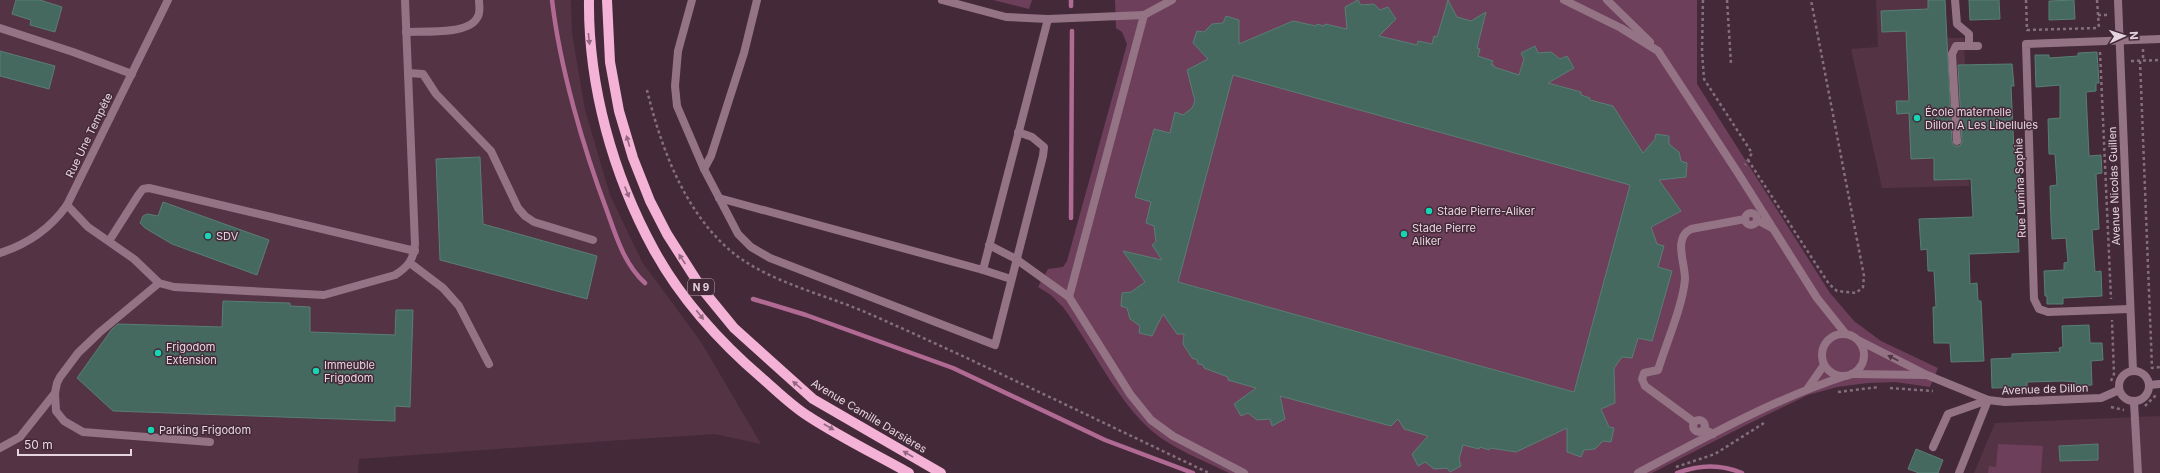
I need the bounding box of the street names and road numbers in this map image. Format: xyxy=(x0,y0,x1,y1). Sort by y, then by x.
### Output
street label: Rue Une Tempête xyxy=(62,90,116,180)
street label: Avenue Nicolas Guillen xyxy=(2105,126,2123,246)
street label: Rue Lumina Sophie xyxy=(2011,138,2029,238)
road number: N 9 xyxy=(688,279,714,295)
street label: Avenue Camille Darsières xyxy=(809,376,930,456)
street label: Avenue de Dillon xyxy=(2001,380,2089,398)

